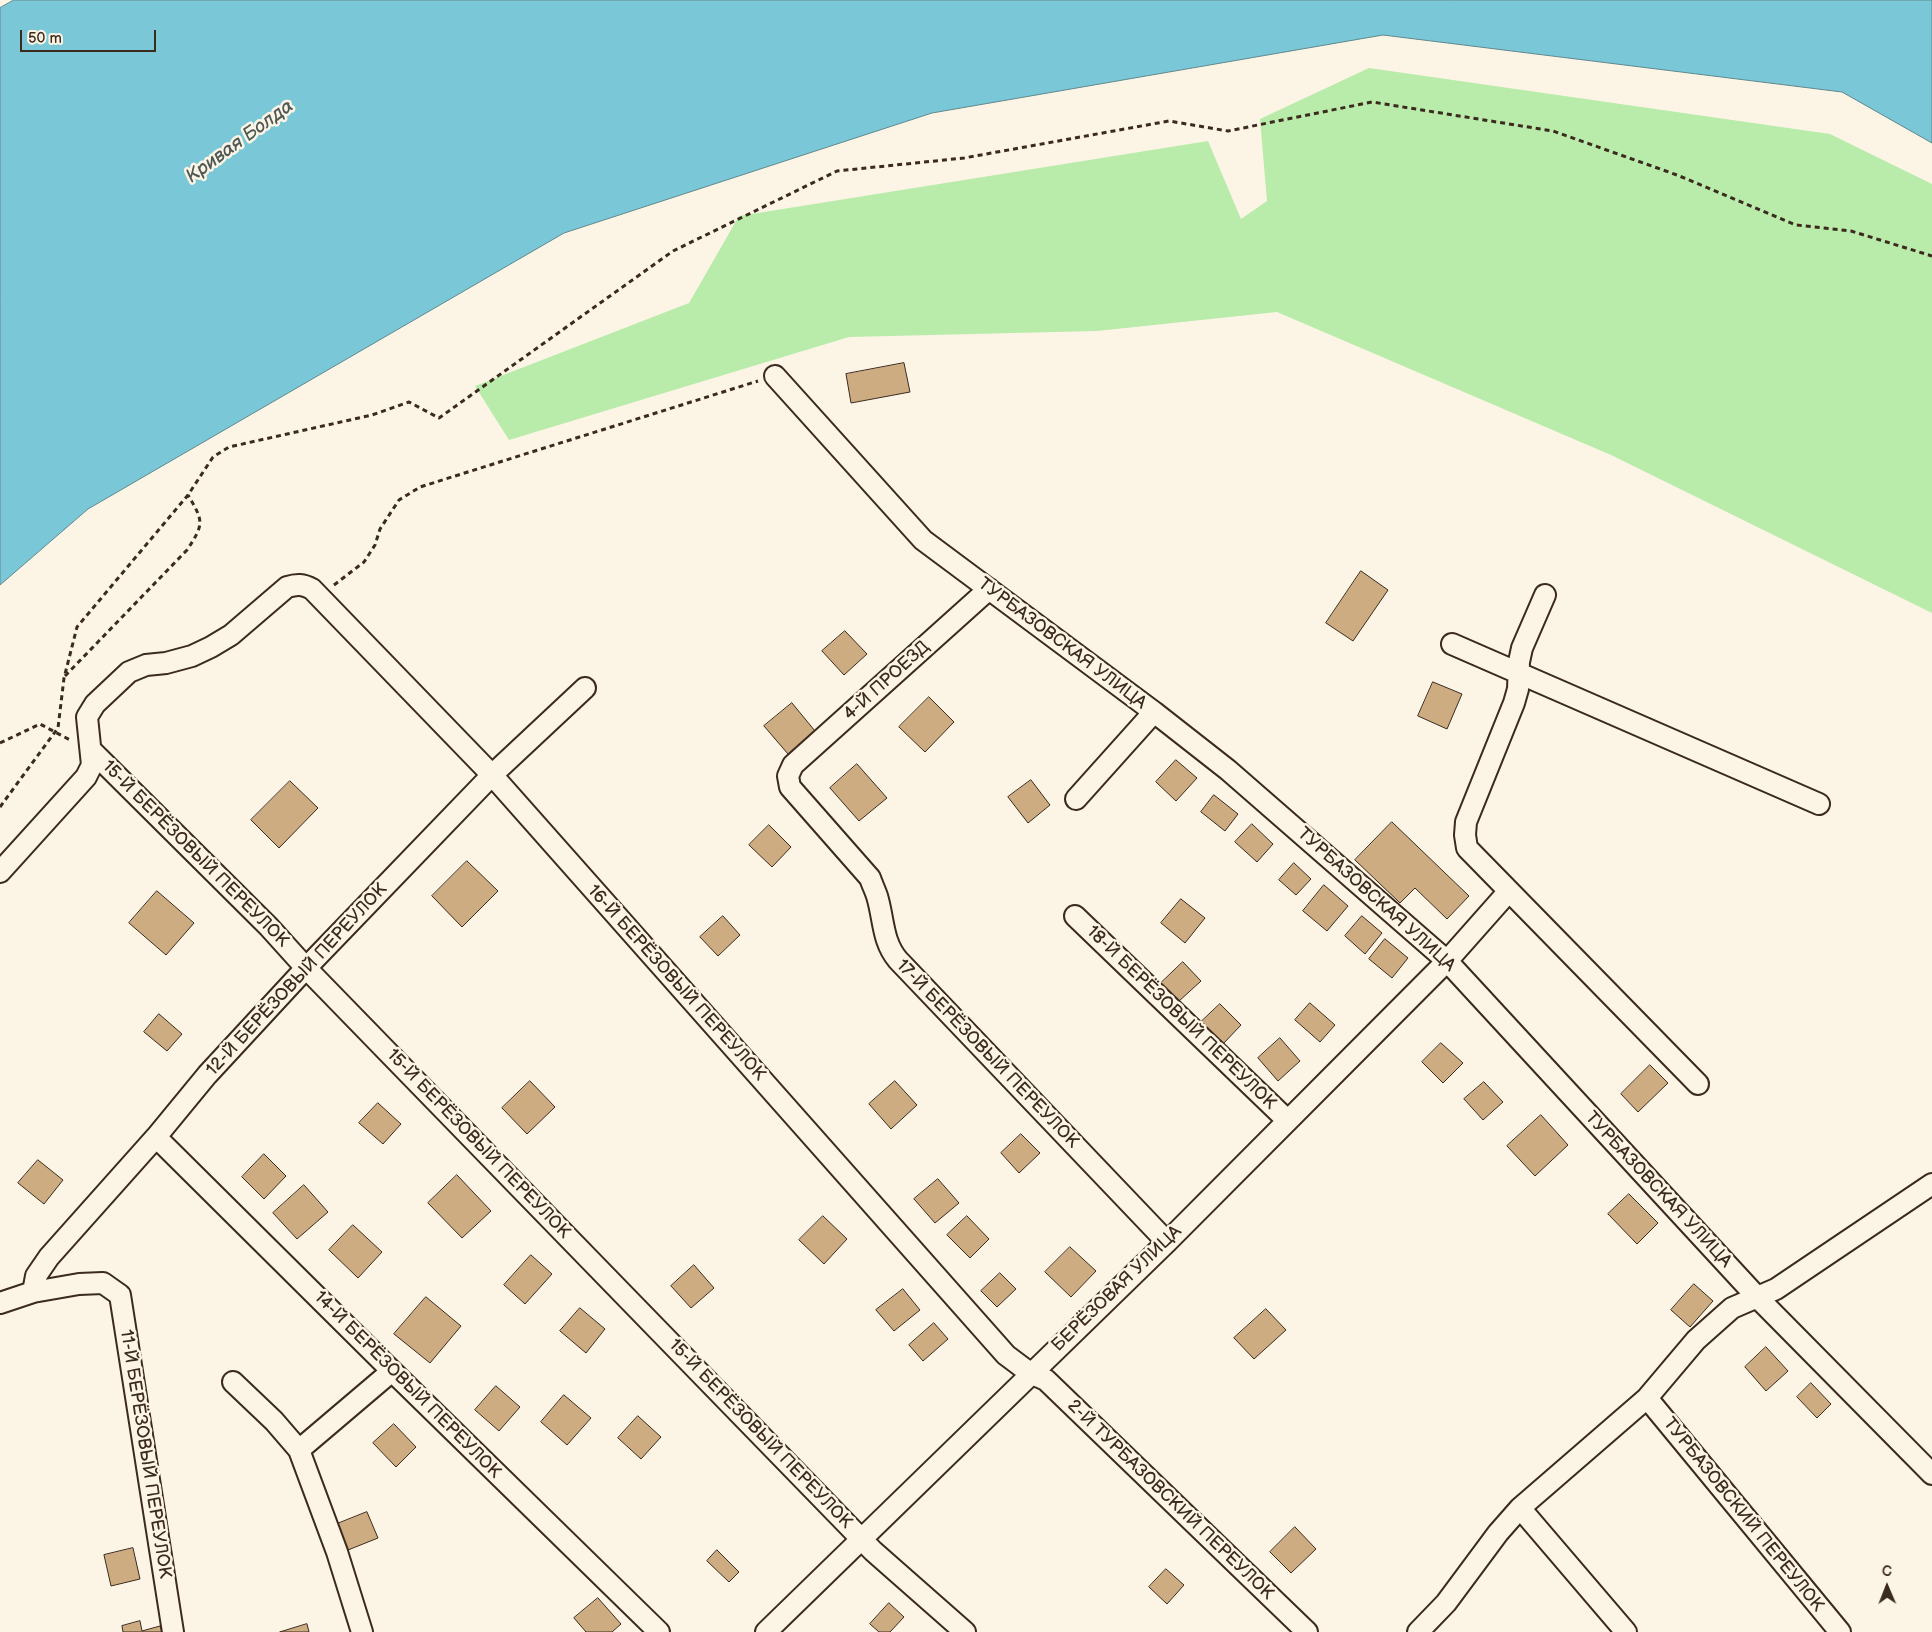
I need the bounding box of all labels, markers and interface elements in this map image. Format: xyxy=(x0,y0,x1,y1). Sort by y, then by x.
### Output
scale bar xyxy=(22,20,159,52)
text: 50 m xyxy=(28,29,62,48)
water label: Кривая Болда xyxy=(182,95,298,189)
street label: ТУРБАЗОВСКАЯ УЛИЦА xyxy=(974,574,1150,714)
street label: 4-Й ПРОЕЗД xyxy=(839,637,935,725)
street label: 15-Й БЕРЁЗОВЫЙ ПЕРЕУЛОК xyxy=(97,756,293,952)
street label: ТУРБАЗОВСКАЯ УЛИЦА xyxy=(1292,823,1460,977)
street label: 12-Й БЕРЁЗОВЫЙ ПЕРЕУЛОК xyxy=(202,879,392,1081)
street label: 16-Й БЕРЁЗОВЫЙ ПЕРЕУЛОК xyxy=(582,881,770,1085)
street label: 18-Й БЕРЁЗОВЫЙ ПЕРЕУЛОК xyxy=(1082,922,1280,1114)
street label: 17-Й БЕРЁЗОВЫЙ ПЕРЕУЛОК xyxy=(891,955,1083,1153)
street label: 15-Й БЕРЁЗОВЫЙ ПЕРЕУЛОК xyxy=(382,1045,574,1243)
street label: ТУРБАЗОВСКАЯ УЛИЦА xyxy=(1580,1108,1736,1272)
street label: БЕРЁЗОВАЯ УЛИЦА xyxy=(1048,1221,1186,1357)
street label: 14-Й БЕРЁЗОВЫЙ ПЕРЕУЛОК xyxy=(309,1287,505,1483)
street label: 11-Й БЕРЁЗОВЫЙ ПЕРЕУЛОК xyxy=(115,1328,175,1580)
street label: 15-Й БЕРЁЗОВЫЙ ПЕРЕУЛОК xyxy=(664,1335,856,1533)
street label: 2-Й ТУРБАЗОВСКИЙ ПЕРЕУЛОК xyxy=(1062,1395,1278,1605)
street label: ТУРБАЗОВСКИЙ ПЕРЕУЛОК xyxy=(1658,1414,1828,1616)
north arrow xyxy=(1862,1562,1912,1612)
text: С xyxy=(1882,1563,1892,1580)

